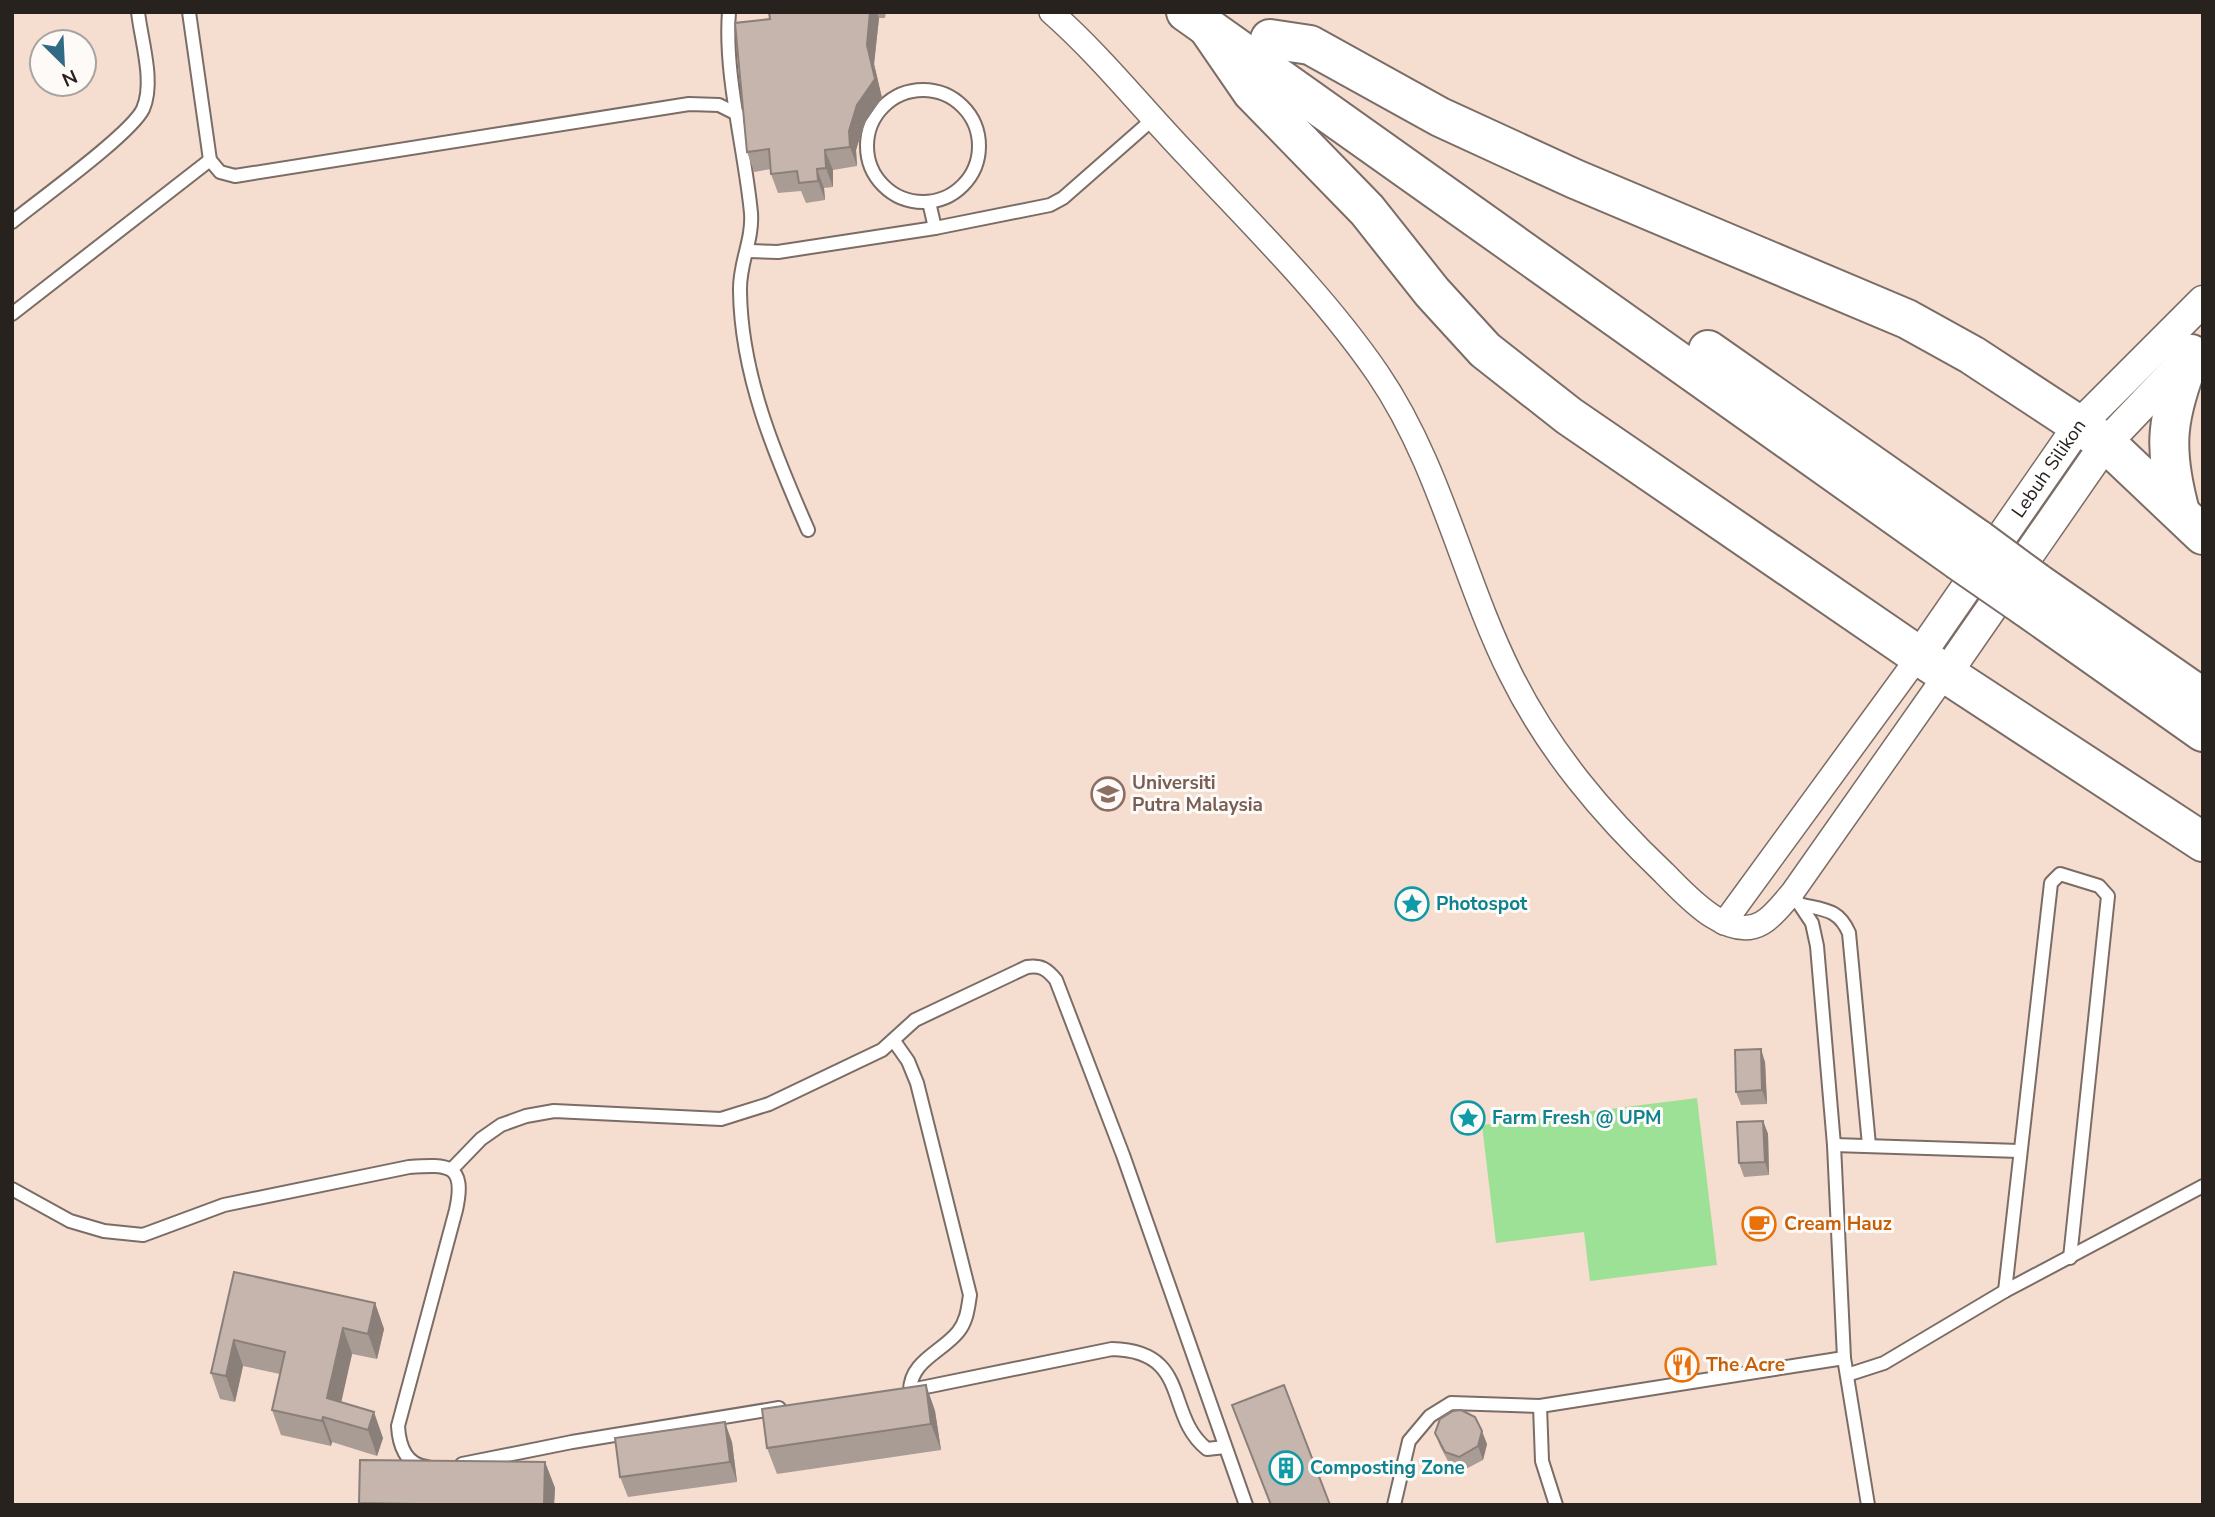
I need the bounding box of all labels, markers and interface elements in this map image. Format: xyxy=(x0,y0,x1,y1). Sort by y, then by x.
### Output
north arrow xyxy=(28,28,98,98)
text: N xyxy=(58,63,81,92)
street label: Lebuh Silikon xyxy=(2006,414,2092,523)
place label: Universiti Putra Malaysia xyxy=(1132,770,1263,818)
school or university icon: Universiti Putra Malaysia xyxy=(1089,775,1127,813)
place icon: Photospot xyxy=(1393,885,1431,923)
place label: Photospot xyxy=(1436,891,1528,917)
place icon: Farm Fresh @ UPM xyxy=(1449,1099,1487,1137)
place label: Farm Fresh @ UPM xyxy=(1492,1105,1662,1131)
cafe icon: Cream Hauz xyxy=(1740,1205,1778,1243)
place label: Cream Hauz xyxy=(1784,1211,1892,1237)
restaurant icon: The Acre xyxy=(1663,1346,1701,1384)
place label: The Acre xyxy=(1706,1352,1785,1378)
building icon: Composting Zone xyxy=(1267,1449,1305,1487)
place label: Composting Zone xyxy=(1310,1455,1465,1481)

